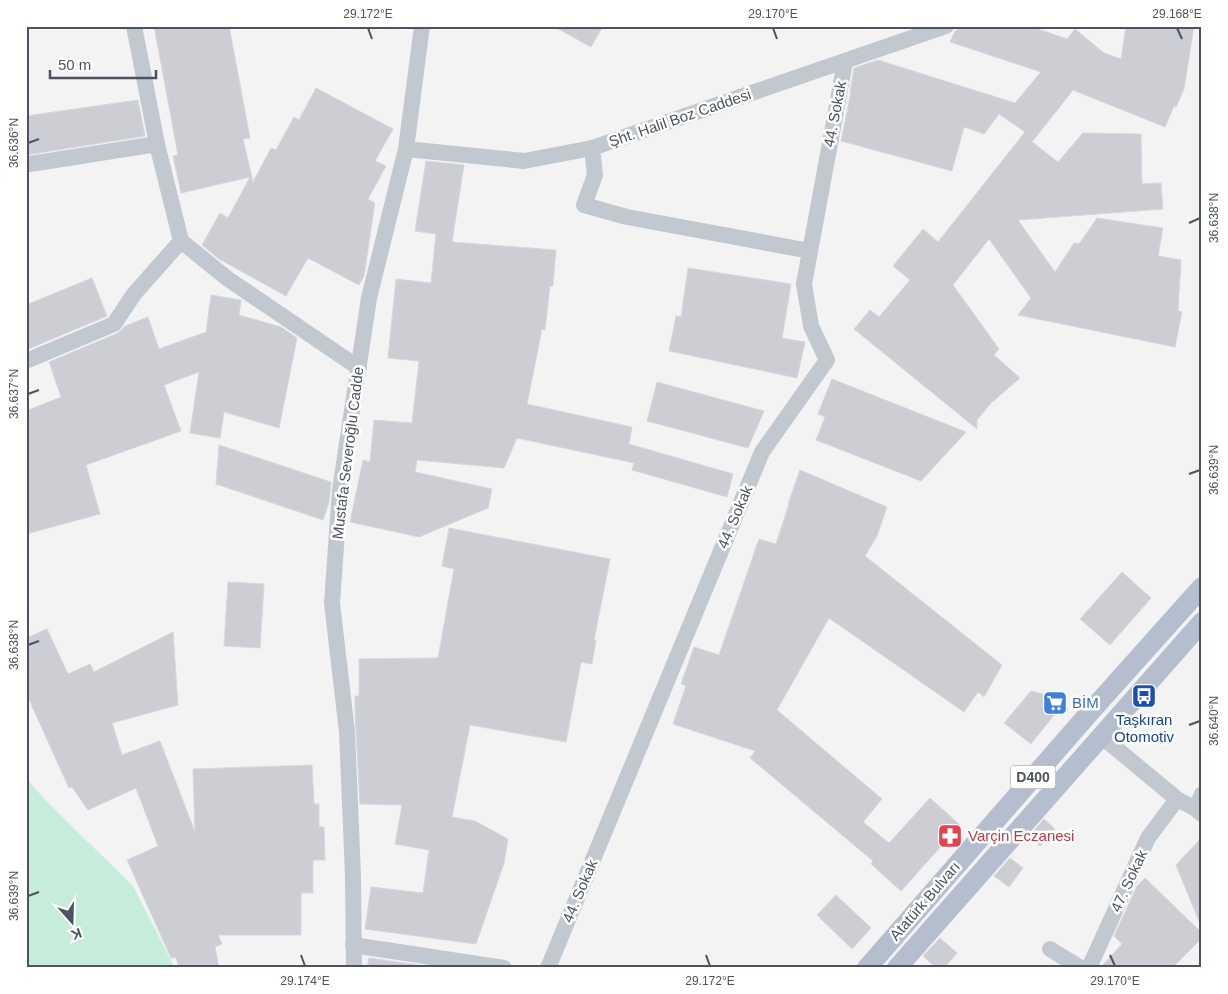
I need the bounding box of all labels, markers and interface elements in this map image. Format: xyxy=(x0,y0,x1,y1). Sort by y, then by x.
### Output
text: 29.172°E xyxy=(343,7,393,21)
text: 29.170°E xyxy=(748,7,798,21)
text: 29.168°E xyxy=(1152,7,1202,21)
scale bar xyxy=(50,48,156,80)
text: 50 m xyxy=(58,56,91,73)
street label: 44. Sokak xyxy=(820,79,849,148)
street label: Şht. Halil Boz Caddesi xyxy=(607,85,753,150)
text: 36.636°N xyxy=(7,118,21,168)
text: 36.638°N xyxy=(1207,193,1221,243)
street label: Mustafa Severoğlu Cadde xyxy=(328,366,367,540)
text: 36.637°N xyxy=(7,369,21,419)
text: 36.639°N xyxy=(1207,445,1221,495)
street label: 44. Sokak xyxy=(714,482,756,551)
text: 36.638°N xyxy=(7,620,21,670)
bus stop icon: Taşkıran Otomotiv xyxy=(1131,683,1157,709)
supermarket icon: BİM xyxy=(1042,690,1068,716)
place label: BİM xyxy=(1072,694,1099,711)
text: 36.640°N xyxy=(1207,696,1221,746)
place label: Taşkıran Otomotiv xyxy=(1114,711,1175,745)
road number: D400 xyxy=(1010,766,1056,789)
pharmacy icon: Varçin Eczanesi xyxy=(937,823,963,849)
place label: Varçin Eczanesi xyxy=(968,827,1074,844)
street label: 47. Sokak xyxy=(1107,847,1151,915)
street label: 44. Sokak xyxy=(559,856,601,925)
street label: Atatürk Bulvarı xyxy=(886,858,963,943)
text: 36.639°N xyxy=(7,871,21,921)
north arrow xyxy=(48,896,98,946)
text: K xyxy=(69,925,84,943)
text: 29.174°E xyxy=(280,974,330,988)
text: 29.172°E xyxy=(685,974,735,988)
text: 29.170°E xyxy=(1090,974,1140,988)

